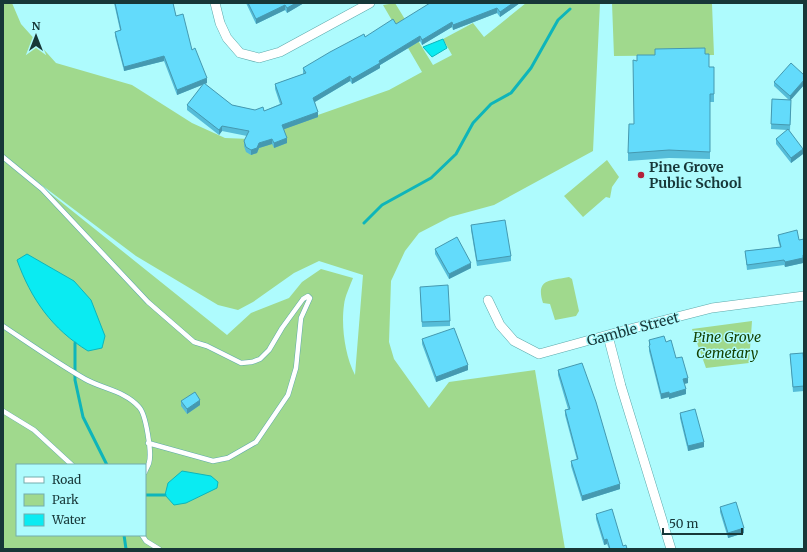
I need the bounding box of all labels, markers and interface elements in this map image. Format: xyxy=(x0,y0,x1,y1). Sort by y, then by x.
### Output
north arrow xyxy=(16,16,56,56)
text: N xyxy=(32,19,41,33)
place label: Pine Grove Public School xyxy=(649,158,742,192)
marker: Pine Grove Public School xyxy=(636,170,646,180)
street label: Gamble Street xyxy=(585,308,682,350)
park label: Pine Grove Cemetary xyxy=(693,328,761,362)
legend xyxy=(16,464,146,536)
text: Road xyxy=(52,472,81,487)
text: Park xyxy=(52,492,79,507)
scale bar xyxy=(663,510,742,536)
text: Water xyxy=(51,512,87,527)
text: 50 m xyxy=(669,516,698,531)

